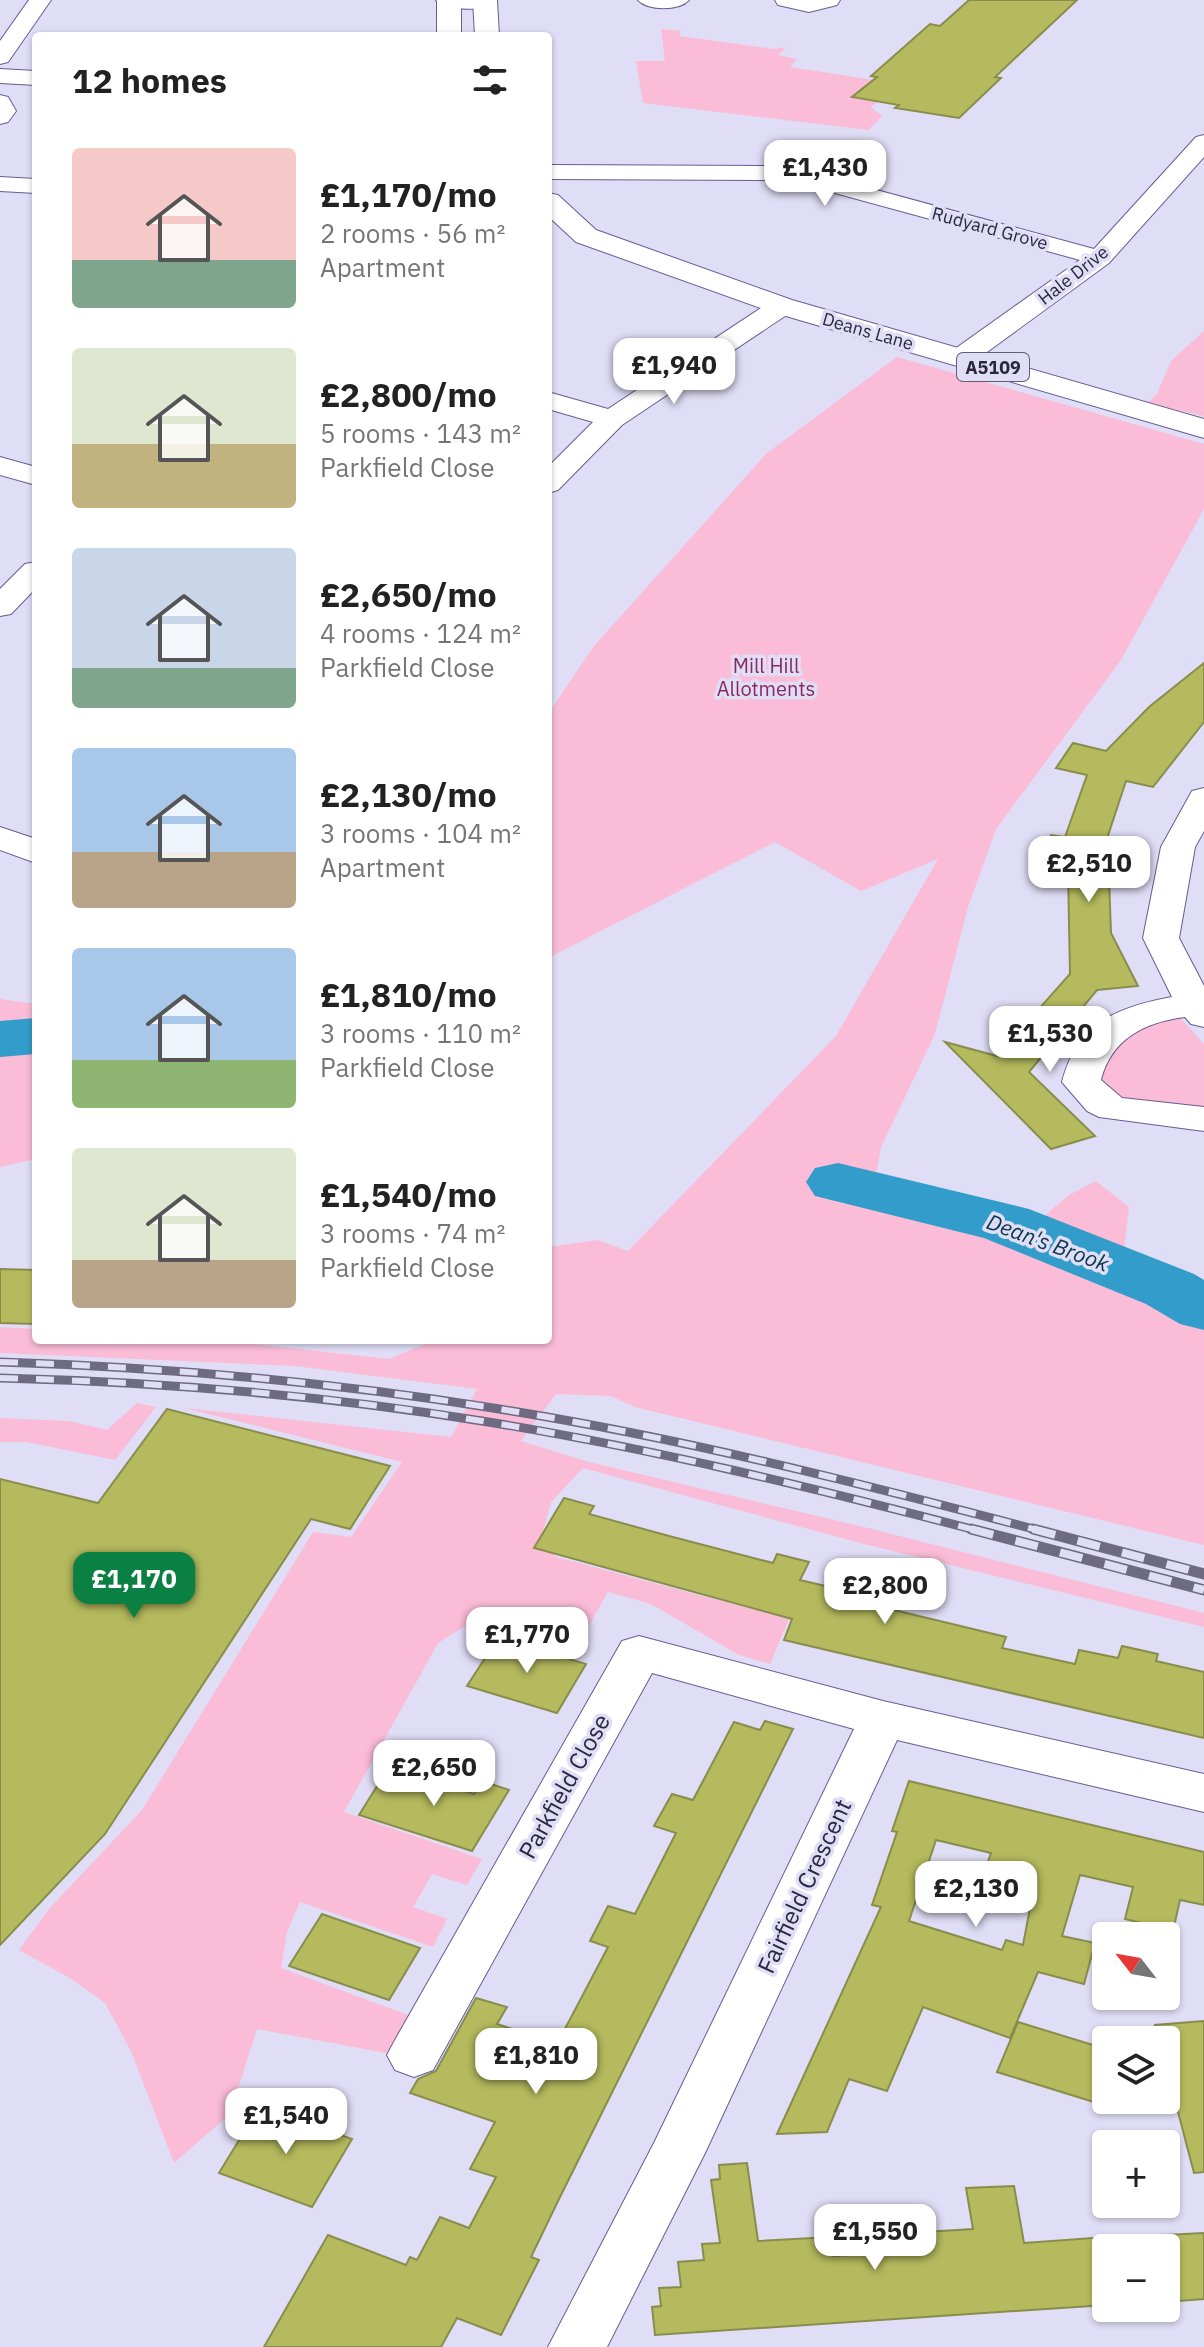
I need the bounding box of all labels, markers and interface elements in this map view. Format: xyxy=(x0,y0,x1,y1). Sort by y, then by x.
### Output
text: 12 homes xyxy=(72,58,227,102)
icon: filters xyxy=(468,58,512,102)
pin: £1,430 xyxy=(760,140,890,208)
text: £1,430 xyxy=(782,149,868,183)
text: £1,170/mo xyxy=(320,172,497,216)
icon: home xyxy=(136,180,232,276)
street label: Rudyard Grove xyxy=(929,201,1051,255)
text: 2 rooms · 56 m² xyxy=(320,216,505,250)
street label: Hale Drive xyxy=(1033,240,1113,310)
text: Apartment xyxy=(320,250,445,284)
street label: Deans Lane xyxy=(820,307,916,355)
pin: £1,940 xyxy=(609,338,739,406)
text: £1,940 xyxy=(631,347,717,381)
road number: A5109 xyxy=(957,353,1029,381)
text: £2,800/mo xyxy=(320,372,497,416)
icon: home xyxy=(136,380,232,476)
text: 5 rooms · 143 m² xyxy=(320,416,521,450)
text: Parkfield Close xyxy=(320,450,495,484)
text: £2,650/mo xyxy=(320,572,497,616)
icon: home xyxy=(136,580,232,676)
text: 4 rooms · 124 m² xyxy=(320,616,521,650)
text: Parkfield Close xyxy=(320,650,495,684)
park label: Mill Hill Allotments xyxy=(717,652,815,702)
text: £2,130/mo xyxy=(320,772,497,816)
icon: home xyxy=(136,780,232,876)
text: 3 rooms · 104 m² xyxy=(320,816,521,850)
pin: £2,510 xyxy=(1024,836,1154,904)
text: £2,510 xyxy=(1046,845,1132,879)
text: Apartment xyxy=(320,850,445,884)
text: £1,810/mo xyxy=(320,972,497,1016)
icon: home xyxy=(136,980,232,1076)
pin: £1,530 xyxy=(985,1006,1115,1074)
text: £1,530 xyxy=(1007,1015,1093,1049)
text: 3 rooms · 110 m² xyxy=(320,1016,521,1050)
text: Parkfield Close xyxy=(320,1050,495,1084)
text: £1,540/mo xyxy=(320,1172,497,1216)
icon: home xyxy=(136,1180,232,1276)
water label: Dean's Brook xyxy=(983,1206,1114,1278)
text: 3 rooms · 74 m² xyxy=(320,1216,505,1250)
text: Parkfield Close xyxy=(320,1250,495,1284)
pin: £1,170 xyxy=(69,1552,199,1620)
pin: £2,800 xyxy=(820,1558,950,1626)
text: £1,170 xyxy=(91,1561,177,1595)
text: £2,800 xyxy=(842,1567,928,1601)
pin: £1,770 xyxy=(462,1607,592,1675)
text: £1,770 xyxy=(484,1616,570,1650)
street label: Parkfield Close xyxy=(511,1708,617,1864)
pin: £2,650 xyxy=(369,1740,499,1808)
text: £2,650 xyxy=(391,1749,477,1783)
street label: Fairfield Crescent xyxy=(750,1794,858,1978)
pin: £2,130 xyxy=(911,1861,1041,1929)
text: £2,130 xyxy=(933,1870,1019,1904)
north arrow xyxy=(1092,1922,1180,2010)
map controls xyxy=(1092,1922,1180,2322)
button: layers xyxy=(1092,2026,1180,2114)
pin: £1,810 xyxy=(471,2028,601,2096)
text: £1,810 xyxy=(493,2037,579,2071)
pin: £1,540 xyxy=(221,2088,351,2156)
text: £1,540 xyxy=(243,2097,329,2131)
button: + xyxy=(1092,2130,1180,2218)
pin: £1,550 xyxy=(810,2204,940,2272)
text: £1,550 xyxy=(832,2213,918,2247)
button: − xyxy=(1092,2234,1180,2322)

